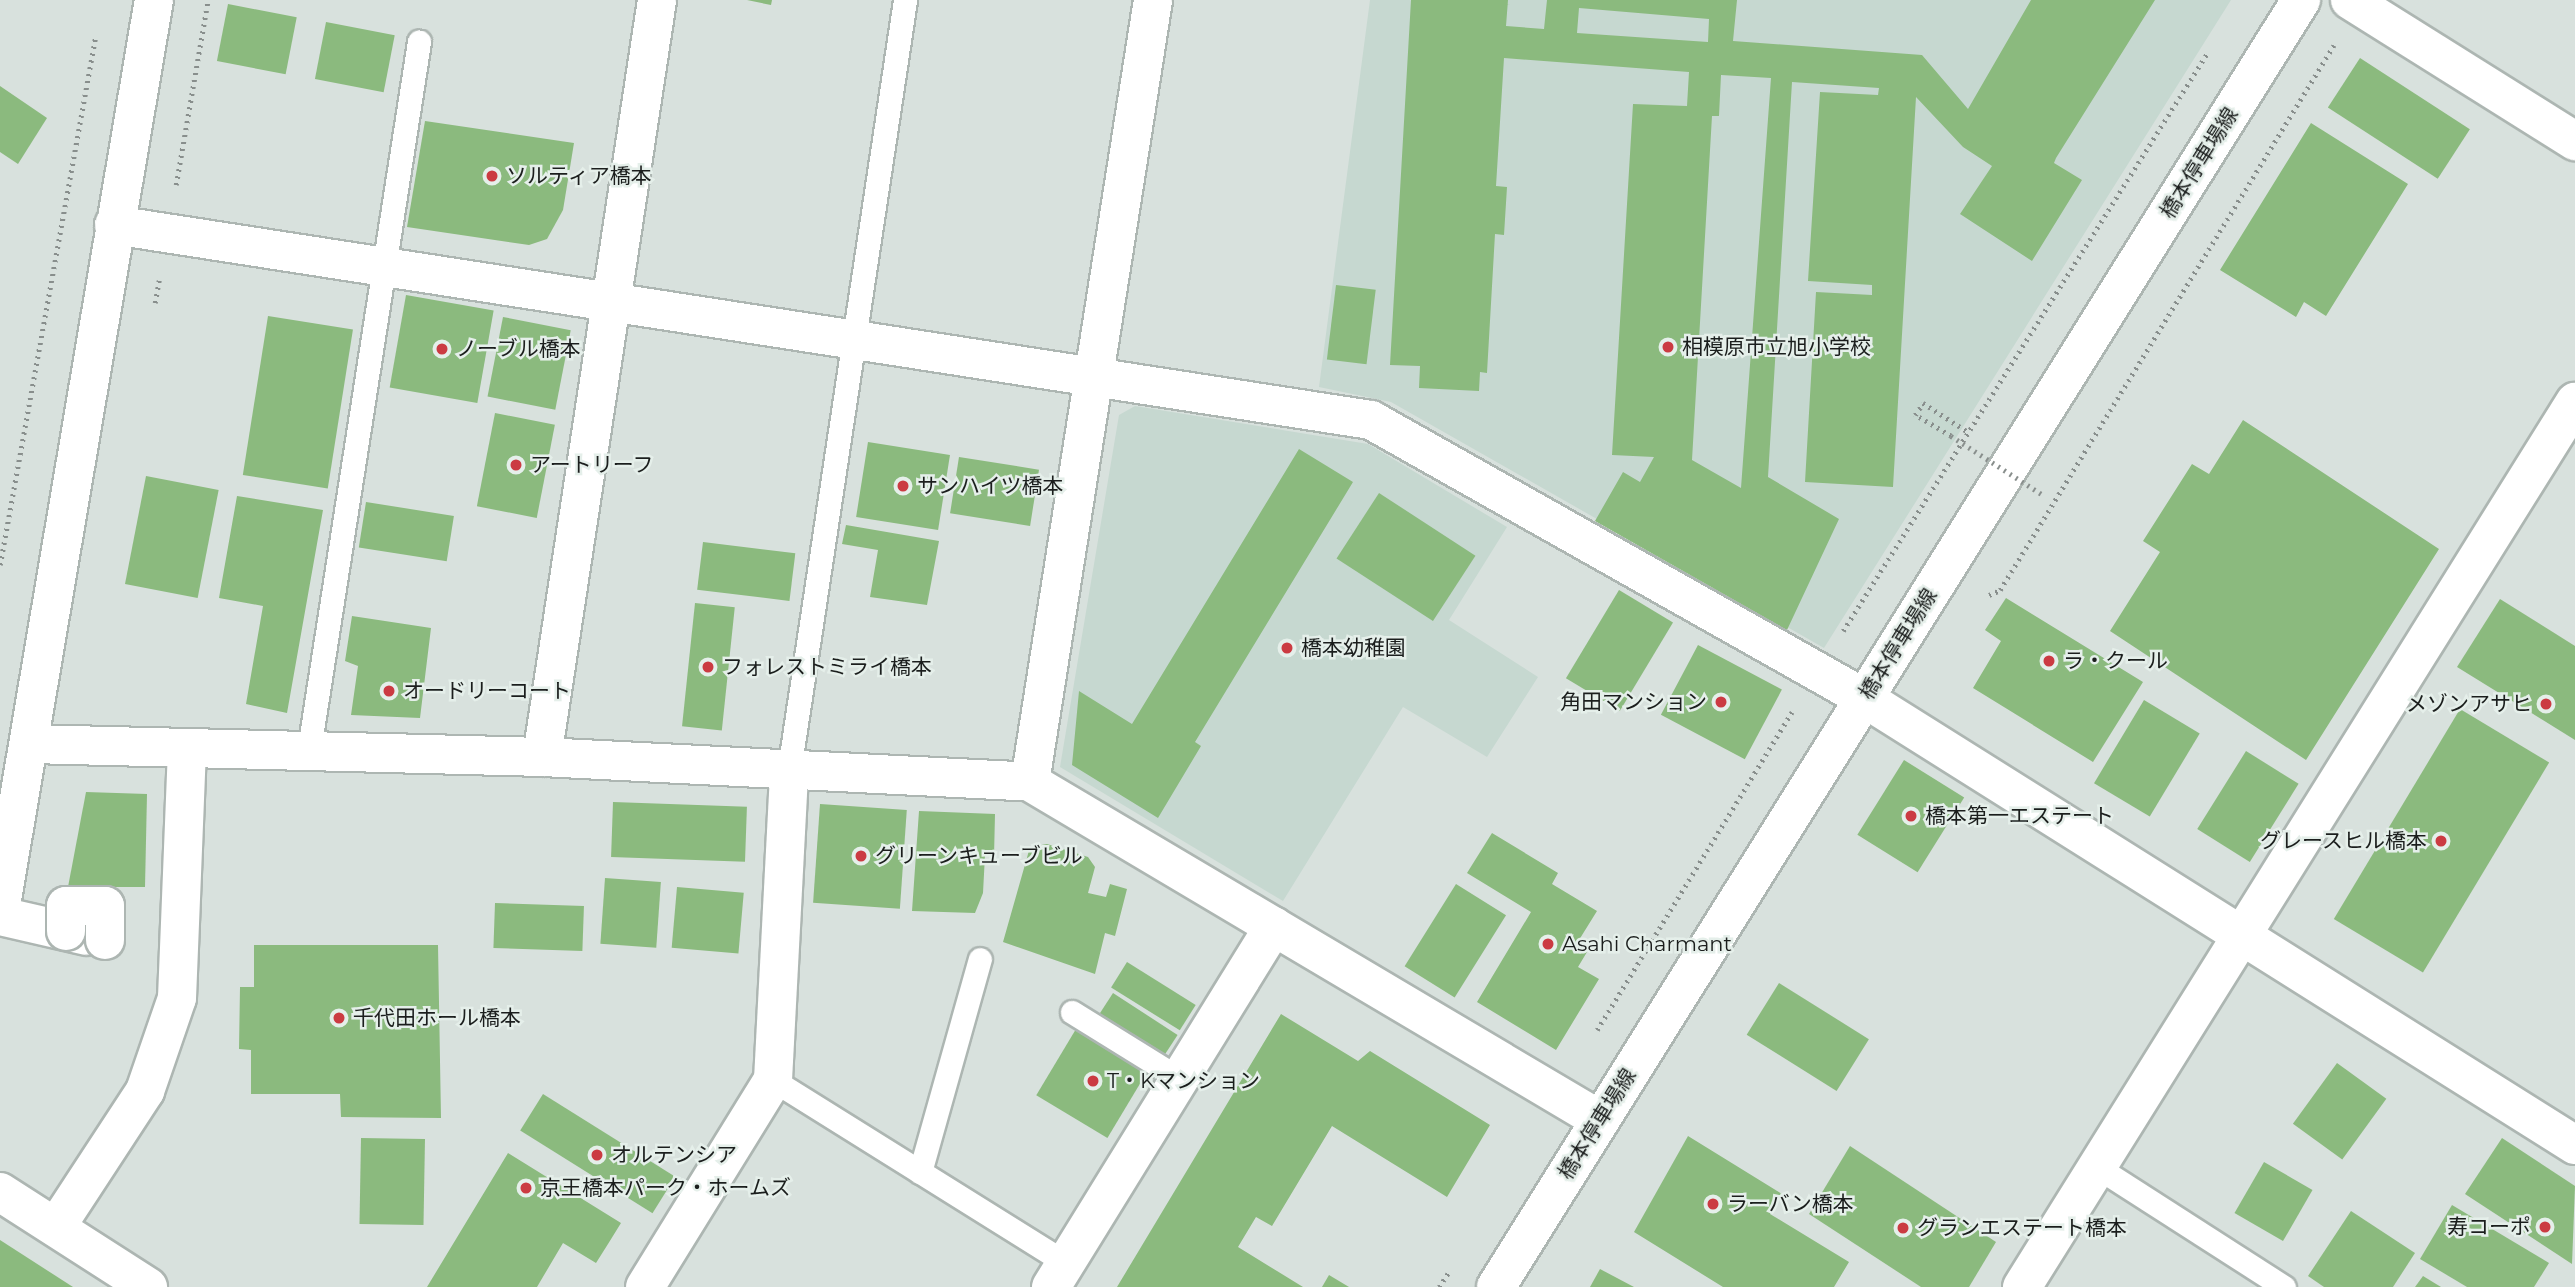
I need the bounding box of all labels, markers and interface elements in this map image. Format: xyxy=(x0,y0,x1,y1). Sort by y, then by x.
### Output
street label: 橋本停車場線 xyxy=(2155,103,2243,223)
place label: ソルティア橋本 xyxy=(506,163,653,189)
marker: ソルティア橋本 xyxy=(484,168,500,184)
place label: 相模原市立旭小学校 xyxy=(1682,334,1871,360)
place label: ノーブル橋本 xyxy=(456,336,582,362)
marker: 相模原市立旭小学校 xyxy=(1660,339,1676,355)
marker: ノーブル橋本 xyxy=(434,341,450,357)
place label: アートリーフ xyxy=(530,452,655,478)
marker: アートリーフ xyxy=(508,457,524,473)
place label: サンハイツ橋本 xyxy=(917,473,1064,499)
marker: サンハイツ橋本 xyxy=(895,478,911,494)
street label: 橋本停車場線 xyxy=(1854,584,1942,704)
place label: 橋本幼稚園 xyxy=(1301,635,1406,661)
marker: 橋本幼稚園 xyxy=(1279,640,1295,656)
place label: ラ・クール xyxy=(2063,648,2168,674)
marker: ラ・クール xyxy=(2041,653,2057,669)
place label: フォレストミライ橋本 xyxy=(722,654,932,680)
marker: フォレストミライ橋本 xyxy=(700,659,716,675)
place label: オードリーコート xyxy=(403,678,571,704)
marker: オードリーコート xyxy=(381,683,397,699)
place label: 角田マンション xyxy=(1560,689,1707,715)
place label: メゾンアサヒ xyxy=(2406,691,2532,717)
marker: 角田マンション xyxy=(1713,694,1729,710)
marker: メゾンアサヒ xyxy=(2538,696,2554,712)
place label: 橋本第一エステート xyxy=(1925,803,2114,829)
marker: 橋本第一エステート xyxy=(1903,808,1919,824)
place label: グレースヒル橋本 xyxy=(2259,828,2427,854)
marker: グレースヒル橋本 xyxy=(2433,833,2449,849)
place label: グリーンキューブビル xyxy=(875,843,1085,869)
marker: グリーンキューブビル xyxy=(853,848,869,864)
place label: Asahi Charmant xyxy=(1562,931,1732,957)
marker: Asahi Charmant xyxy=(1540,936,1556,952)
place label: 千代田ホール橋本 xyxy=(353,1005,521,1031)
marker: 千代田ホール橋本 xyxy=(331,1010,347,1026)
street label: 橋本停車場線 xyxy=(1553,1064,1641,1184)
place label: T・Kマンション xyxy=(1107,1068,1260,1094)
marker: T・Kマンション xyxy=(1085,1073,1101,1089)
place label: オルテンシア xyxy=(611,1142,737,1168)
marker: オルテンシア xyxy=(589,1147,605,1163)
place label: 京王橋本パーク・ホームズ xyxy=(540,1175,792,1201)
marker: 京王橋本パーク・ホームズ xyxy=(518,1180,534,1196)
place label: ラーバン橋本 xyxy=(1727,1191,1853,1217)
marker: ラーバン橋本 xyxy=(1705,1196,1721,1212)
place label: 寿コーポ xyxy=(2447,1214,2531,1240)
place label: グランエステート橋本 xyxy=(1917,1215,2127,1241)
marker: 寿コーポ xyxy=(2537,1219,2553,1235)
marker: グランエステート橋本 xyxy=(1895,1220,1911,1236)

